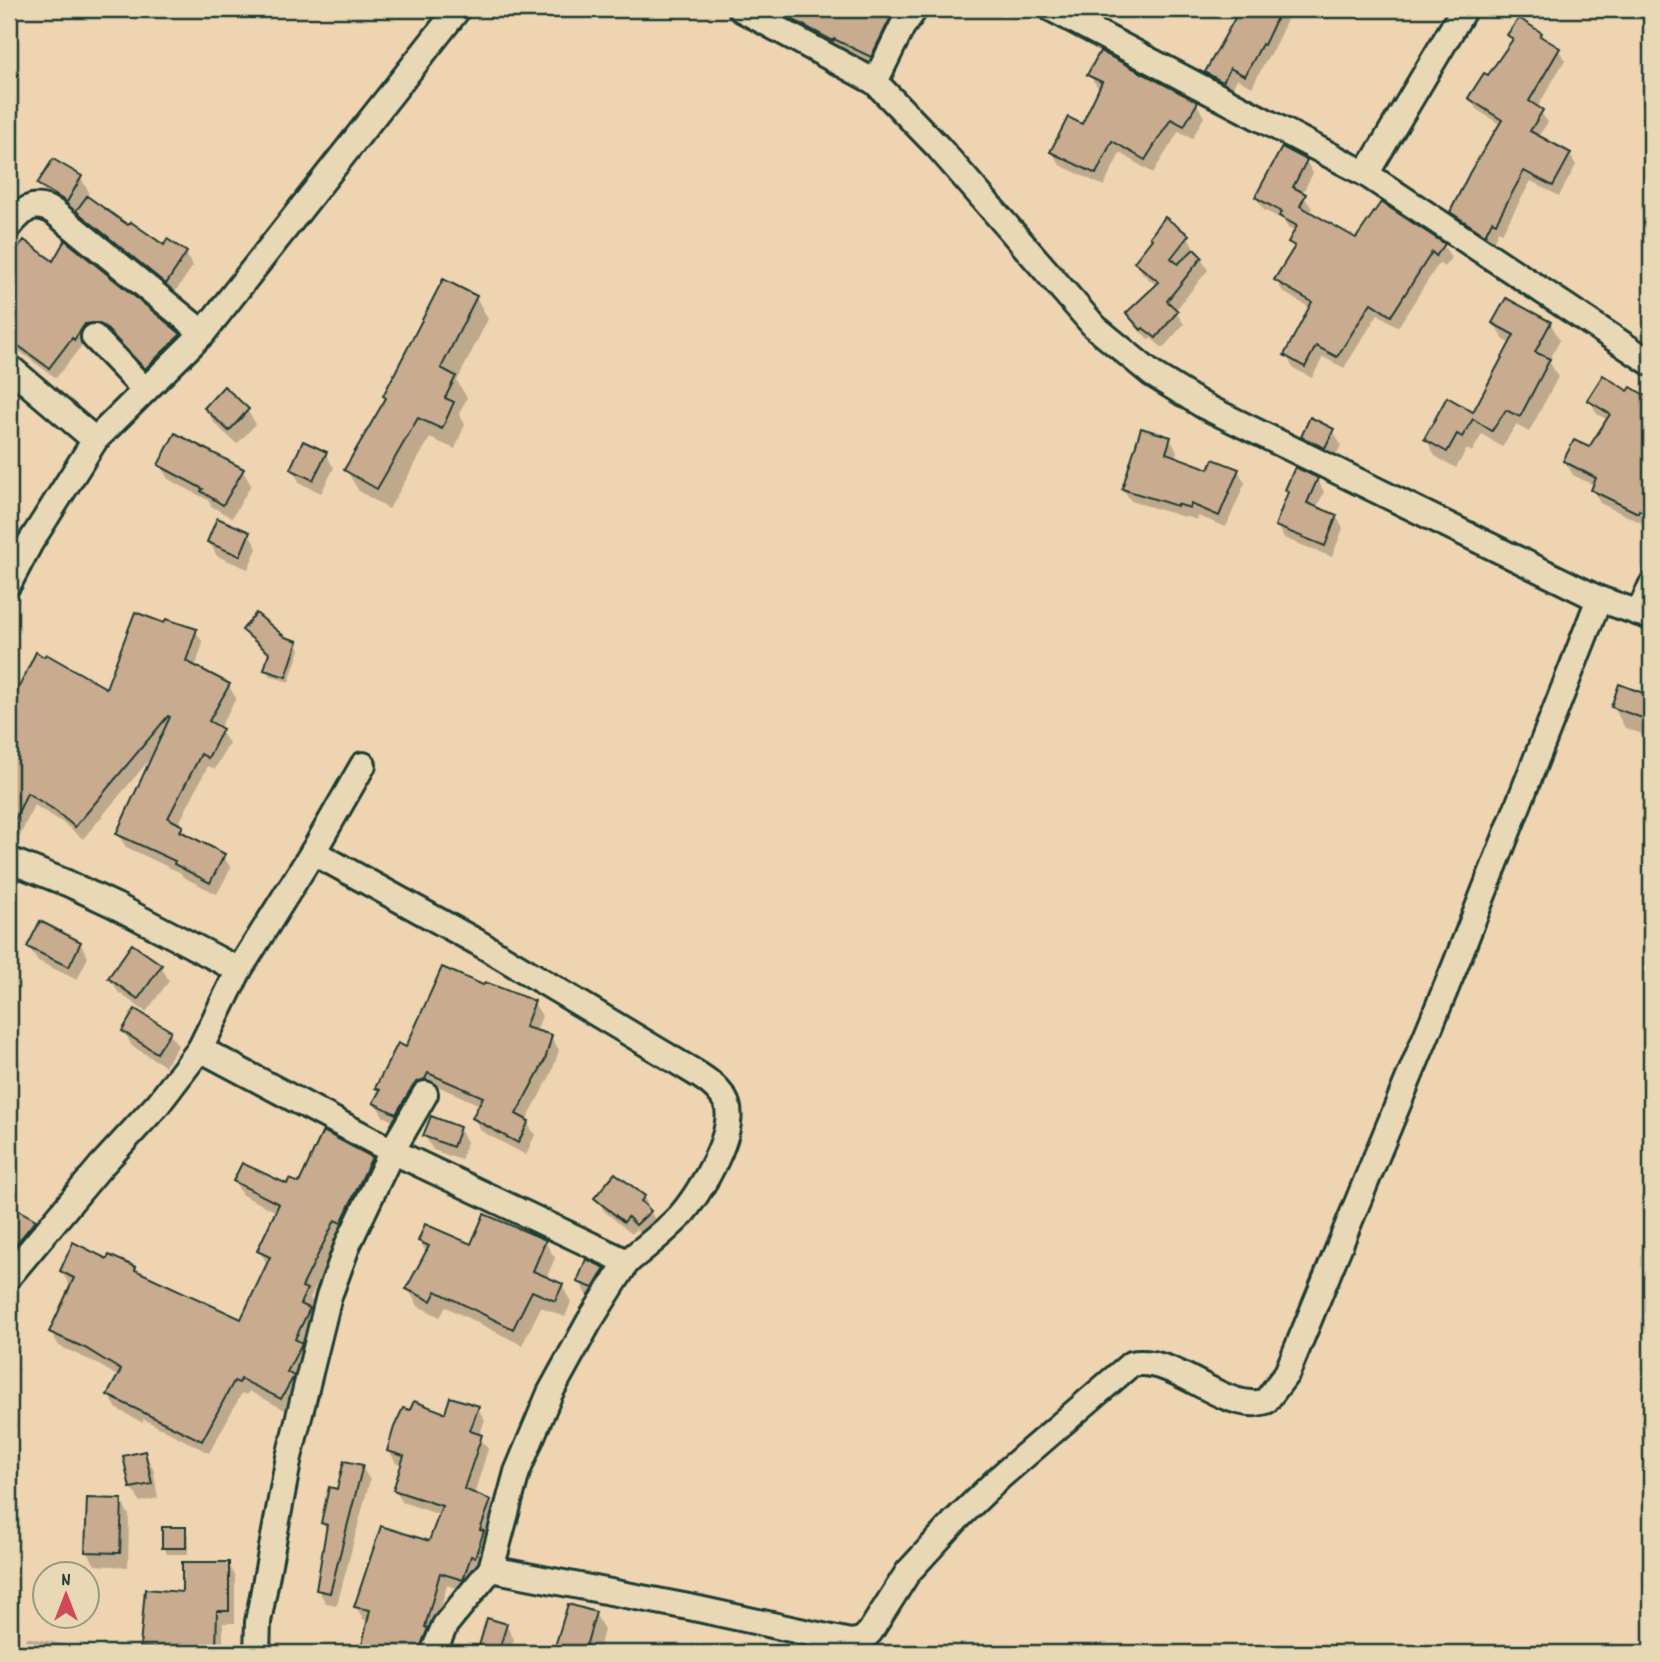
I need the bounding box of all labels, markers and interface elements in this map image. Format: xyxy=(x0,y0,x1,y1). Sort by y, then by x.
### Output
north arrow xyxy=(32,1560,102,1630)
text: N xyxy=(61,1568,71,1595)

